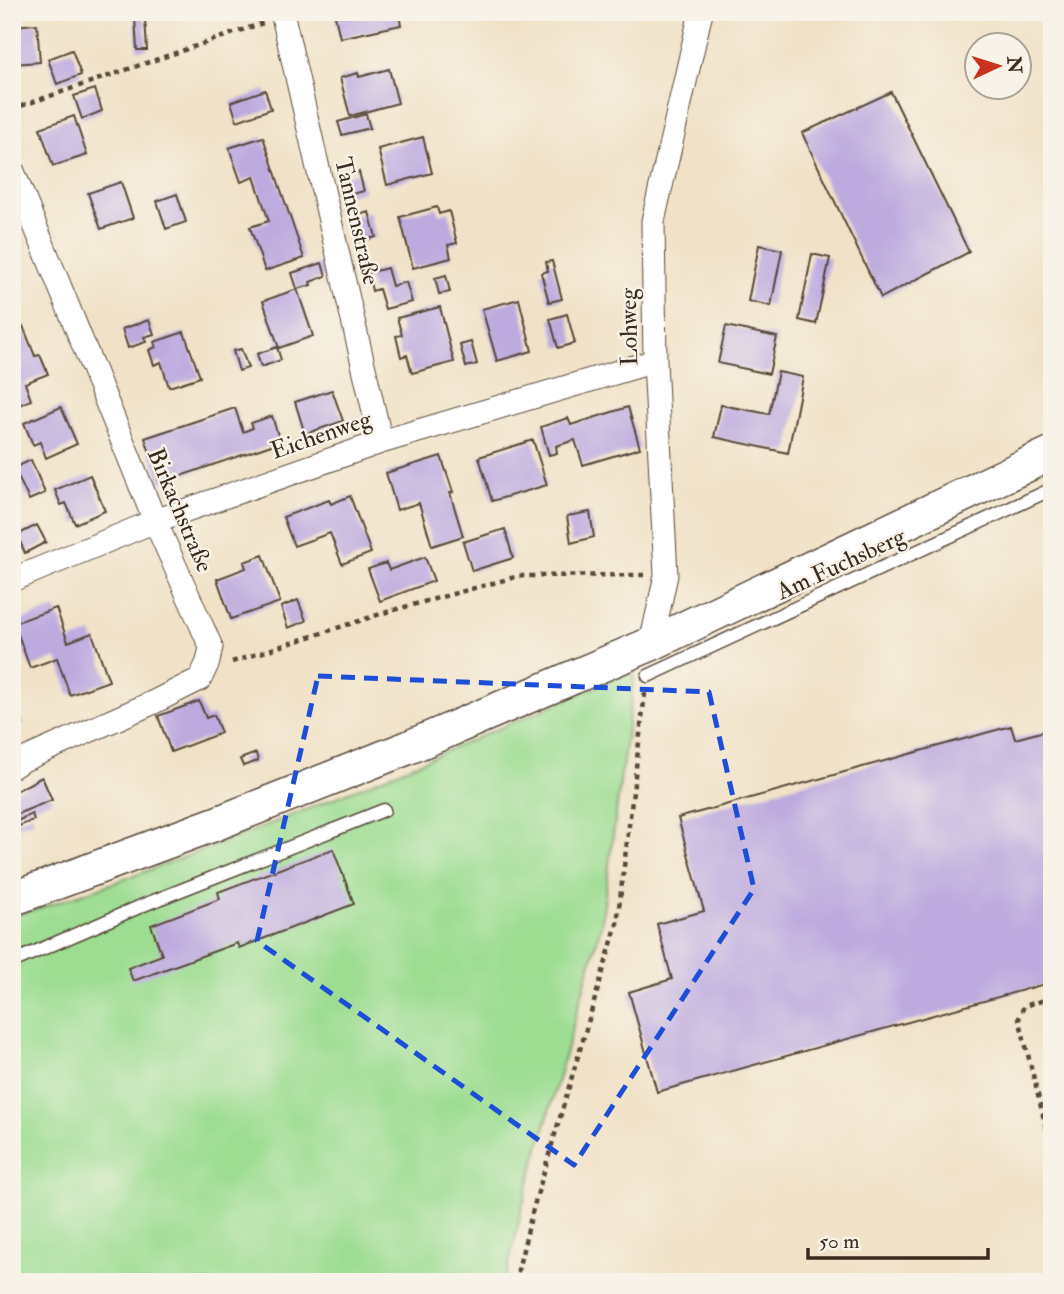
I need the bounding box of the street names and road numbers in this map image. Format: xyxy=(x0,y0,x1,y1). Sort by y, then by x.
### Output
street label: Tannenstraße xyxy=(327,154,387,288)
street label: Lohweg xyxy=(613,287,645,366)
street label: Eichenweg xyxy=(267,403,377,467)
street label: Birkachstraße xyxy=(140,443,220,577)
street label: Am Fuchsberg xyxy=(771,520,912,608)

